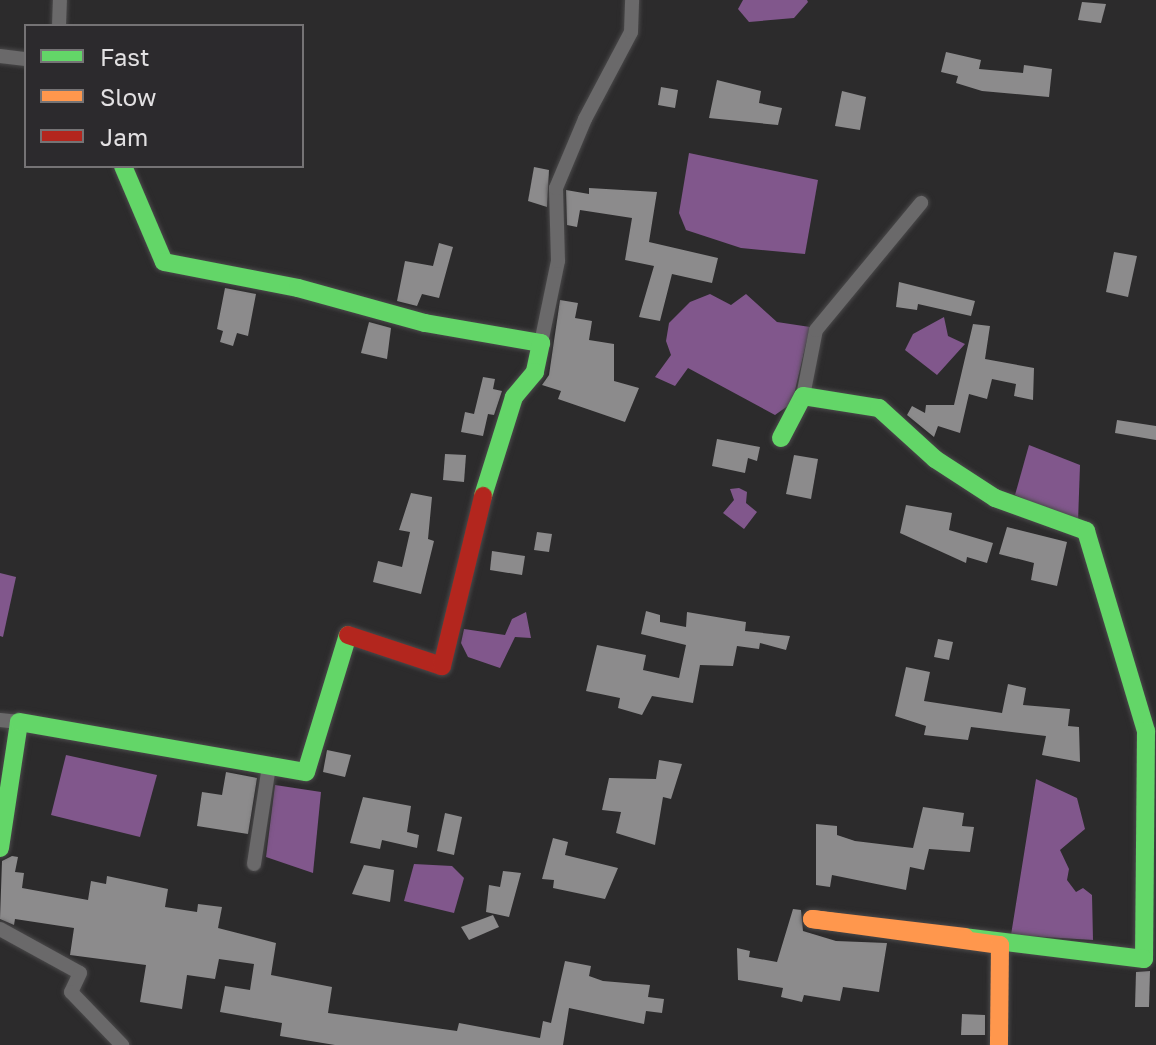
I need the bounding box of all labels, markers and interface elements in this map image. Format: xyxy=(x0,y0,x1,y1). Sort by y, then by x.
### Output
legend xyxy=(24,24,304,168)
text: Fast xyxy=(100,42,150,71)
text: Slow xyxy=(100,82,156,111)
text: Jam xyxy=(100,122,148,151)

